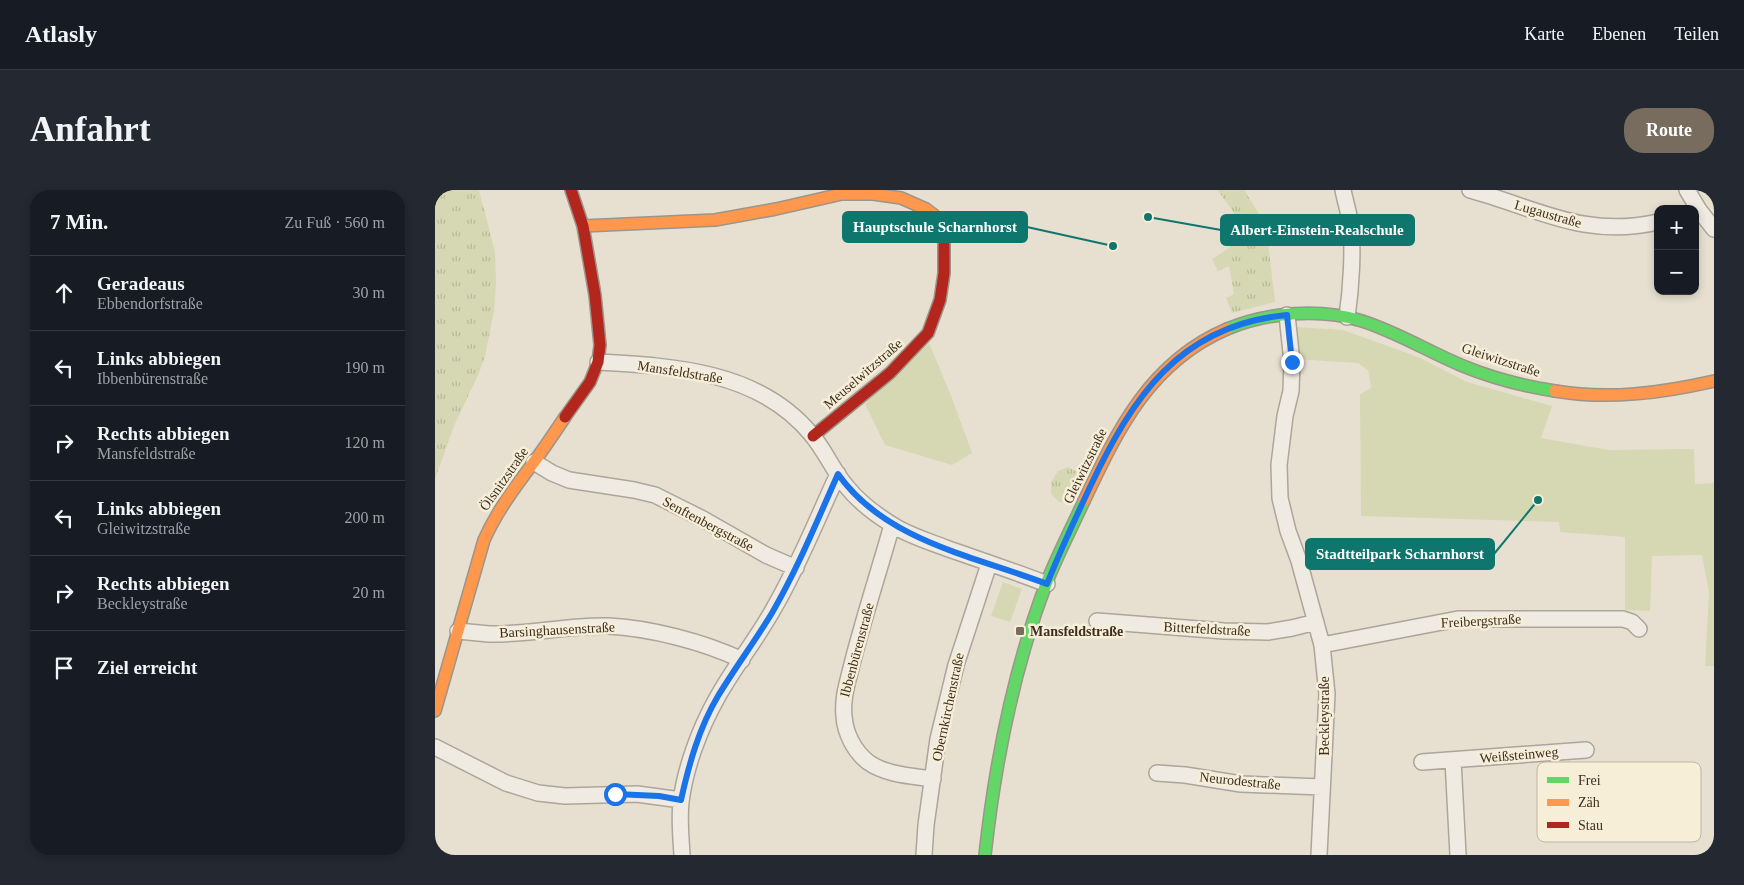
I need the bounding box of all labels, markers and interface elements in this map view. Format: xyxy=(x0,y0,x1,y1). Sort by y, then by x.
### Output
text: Atlasly xyxy=(25,21,97,47)
text: Karte xyxy=(1524,24,1564,44)
text: Ebenen xyxy=(1592,24,1646,44)
text: Teilen xyxy=(1674,24,1719,44)
button: Route xyxy=(1624,108,1714,153)
text: Anfahrt xyxy=(30,110,151,149)
street label: Lugaustraße xyxy=(1513,197,1583,231)
map controls xyxy=(1654,205,1699,295)
button: + xyxy=(1654,205,1699,250)
text: 7 Min. xyxy=(50,210,108,234)
callout: Hauptschule Scharnhorst xyxy=(843,212,1027,242)
text: Zu Fuß · 560 m xyxy=(285,214,385,231)
callout: Albert-Einstein-Realschule xyxy=(1221,215,1414,245)
text: Hauptschule Scharnhorst xyxy=(853,219,1017,235)
text: Albert-Einstein-Realschule xyxy=(1230,222,1404,238)
button: − xyxy=(1654,250,1699,295)
text: Geradeaus xyxy=(97,273,185,294)
icon: ahead xyxy=(50,279,78,307)
text: 30 m xyxy=(353,284,385,301)
text: Ebbendorfstraße xyxy=(97,295,203,312)
street label: Meuselwitzstraße xyxy=(821,336,905,412)
street label: Gleiwitzstraße xyxy=(1460,340,1542,380)
text: Links abbiegen xyxy=(97,348,221,369)
route end xyxy=(1281,351,1304,374)
icon: left xyxy=(50,354,78,382)
street label: Mansfeldstraße xyxy=(636,358,724,386)
text: 190 m xyxy=(345,359,385,376)
text: Ibbenbürenstraße xyxy=(97,370,208,387)
text: Rechts abbiegen xyxy=(97,423,229,444)
street label: Gleiwitzstraße xyxy=(1060,426,1110,506)
icon: right xyxy=(50,429,78,457)
text: 120 m xyxy=(345,434,385,451)
street label: Ölsnitzstraße xyxy=(476,444,531,514)
text: Mansfeldstraße xyxy=(97,445,196,462)
street label: Senftenbergstraße xyxy=(660,494,756,554)
text: Links abbiegen xyxy=(97,498,221,519)
icon: left xyxy=(50,504,78,532)
text: 200 m xyxy=(345,509,385,526)
text: Gleiwitzstraße xyxy=(97,520,190,537)
callout: Stadtteilpark Scharnhorst xyxy=(1306,539,1494,569)
text: Stadtteilpark Scharnhorst xyxy=(1316,546,1484,562)
text: Rechts abbiegen xyxy=(97,573,229,594)
icon: right xyxy=(50,579,78,607)
text: 20 m xyxy=(353,584,385,601)
text: Beckleystraße xyxy=(97,595,188,612)
street label: Ibbenbürenstraße xyxy=(837,601,877,699)
street label: Freibergstraße xyxy=(1440,611,1522,631)
street label: Barsinghausenstraße xyxy=(499,619,615,641)
street label: Bitterfeldstraße xyxy=(1163,619,1251,639)
place label: Mansfeldstraße xyxy=(1030,624,1123,639)
marker: Mansfeldstraße xyxy=(1014,625,1026,637)
street label: Obernkirchenstraße xyxy=(929,651,967,763)
icon: arrive xyxy=(50,654,78,682)
text: Ziel erreicht xyxy=(97,657,197,678)
street label: Beckleystraße xyxy=(1317,676,1332,756)
street label: Weißsteinweg xyxy=(1479,744,1559,766)
legend xyxy=(1537,762,1701,842)
street label: Neurodestraße xyxy=(1199,769,1281,793)
text: Frei xyxy=(1578,773,1601,788)
route start xyxy=(604,783,627,806)
text: Zäh xyxy=(1578,795,1600,810)
text: Stau xyxy=(1578,818,1603,833)

